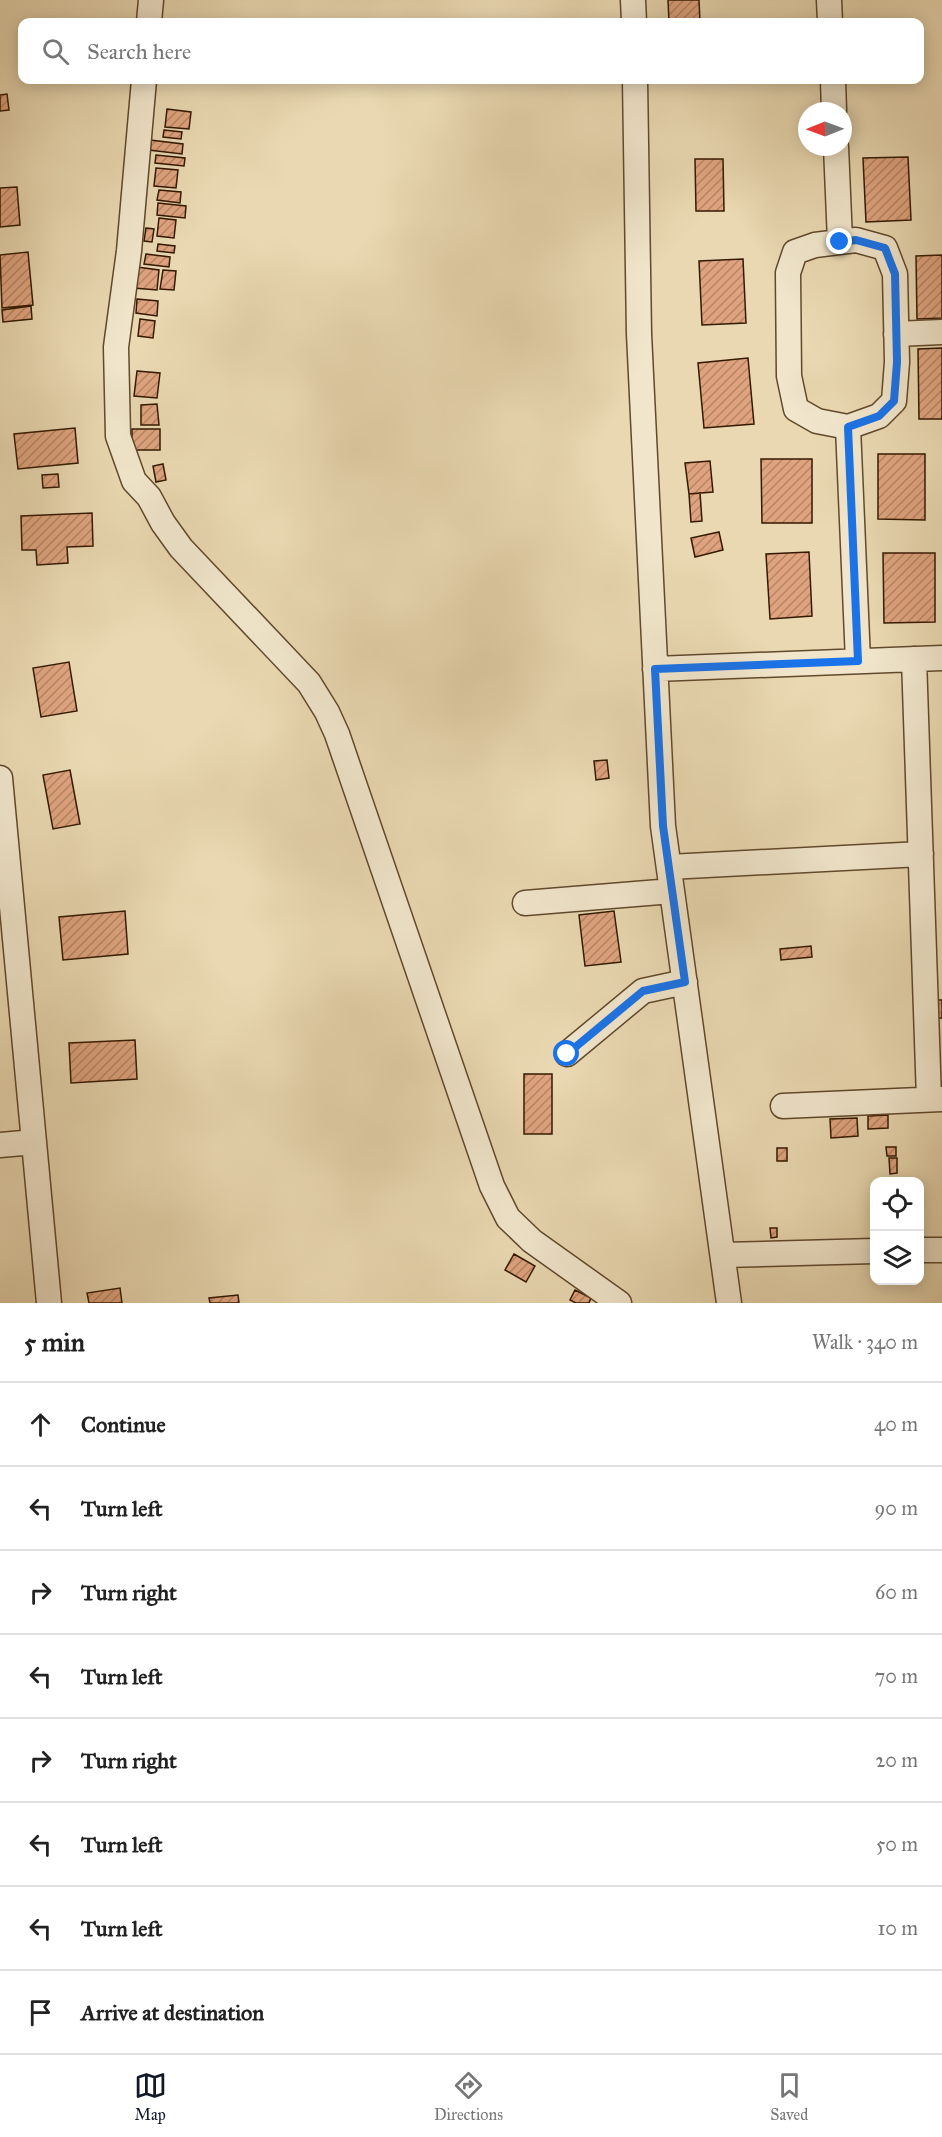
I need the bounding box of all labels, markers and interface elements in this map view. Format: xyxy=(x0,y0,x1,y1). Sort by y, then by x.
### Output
search box xyxy=(18,18,924,84)
icon: search xyxy=(39,35,72,68)
text: Search here xyxy=(87,38,191,65)
north arrow xyxy=(798,102,852,156)
route end xyxy=(826,228,852,254)
route start xyxy=(553,1040,579,1066)
map controls xyxy=(870,1177,924,1285)
button: locate xyxy=(870,1177,924,1231)
button: layers xyxy=(870,1231,924,1285)
text: 5 min xyxy=(24,1326,85,1358)
text: Walk · 340 m xyxy=(812,1330,918,1354)
icon: ahead xyxy=(24,1408,57,1441)
text: Continue xyxy=(81,1411,166,1438)
text: 40 m xyxy=(874,1412,918,1436)
icon: left xyxy=(24,1492,57,1525)
text: Turn left xyxy=(81,1495,163,1522)
text: 90 m xyxy=(875,1496,918,1520)
icon: right xyxy=(24,1576,57,1609)
text: Turn right xyxy=(81,1579,177,1606)
text: 60 m xyxy=(875,1580,918,1604)
icon: left xyxy=(24,1660,57,1693)
text: Turn left xyxy=(81,1663,163,1690)
text: 70 m xyxy=(875,1664,918,1688)
icon: right xyxy=(24,1744,57,1777)
text: Turn right xyxy=(81,1747,177,1774)
text: 20 m xyxy=(875,1748,918,1772)
icon: left xyxy=(24,1828,57,1861)
text: Turn left xyxy=(81,1831,163,1858)
text: 50 m xyxy=(876,1832,918,1856)
icon: left xyxy=(24,1912,57,1945)
text: Turn left xyxy=(81,1915,163,1942)
text: 10 m xyxy=(877,1916,918,1940)
icon: arrive xyxy=(24,1996,57,2029)
text: Arrive at destination xyxy=(81,1999,264,2026)
tab: Map xyxy=(134,2069,167,2124)
tab: Directions xyxy=(434,2069,503,2124)
tab: Saved xyxy=(770,2069,808,2124)

